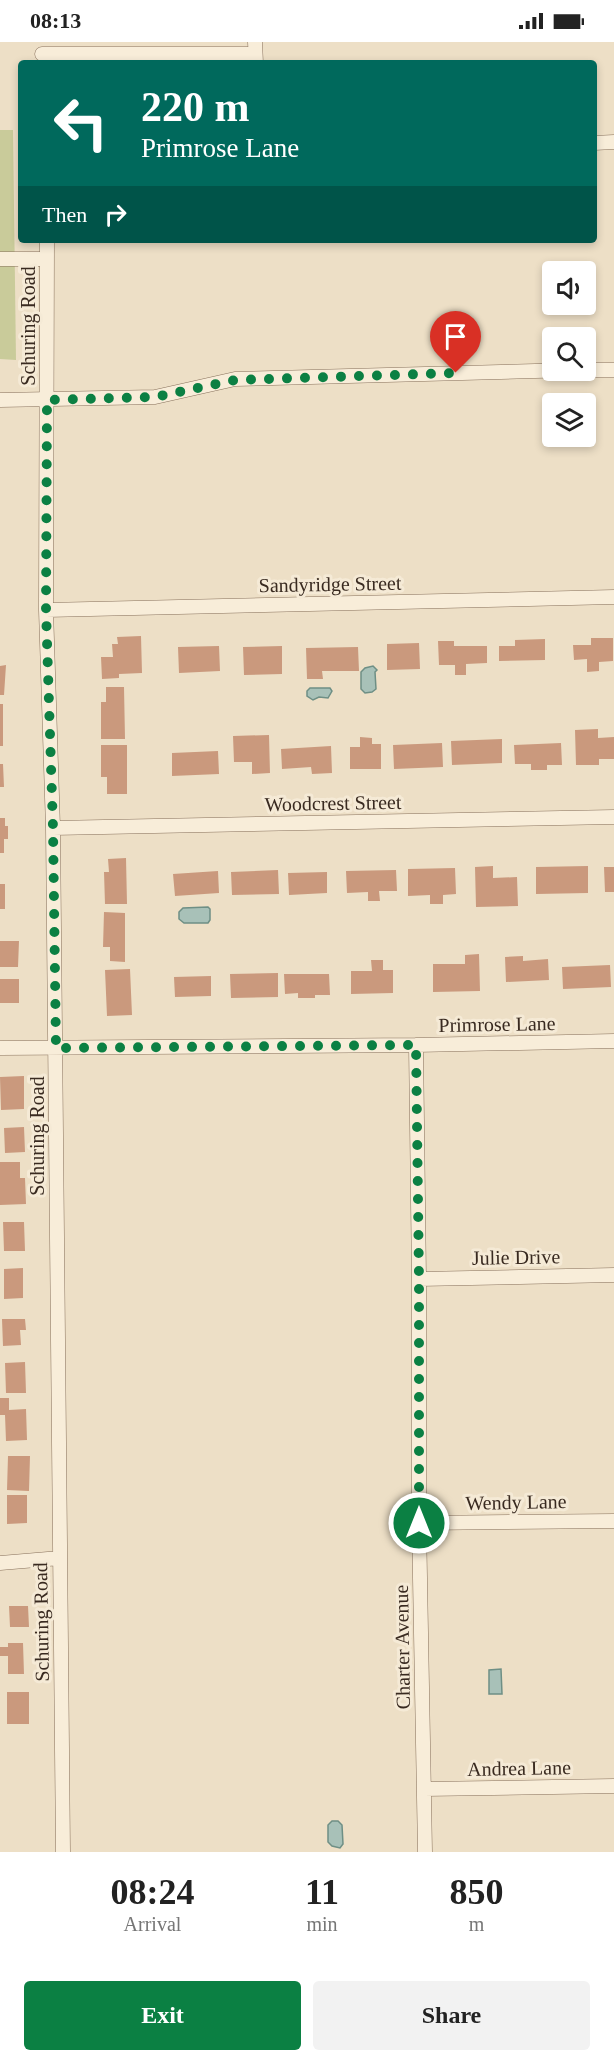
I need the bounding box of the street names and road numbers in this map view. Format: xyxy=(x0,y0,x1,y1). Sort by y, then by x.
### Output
street label: Schuring Road xyxy=(17,266,40,386)
street label: Sandyridge Street xyxy=(258,572,402,597)
street label: Woodcrest Street xyxy=(264,791,402,815)
street label: Primrose Lane xyxy=(438,1012,556,1036)
street label: Schuring Road xyxy=(26,1076,49,1196)
street label: Julie Drive xyxy=(472,1245,560,1269)
street label: Wendy Lane xyxy=(465,1490,567,1515)
street label: Schuring Road xyxy=(29,1562,54,1682)
street label: Charter Avenue xyxy=(390,1584,414,1709)
street label: Andrea Lane xyxy=(467,1756,571,1780)

